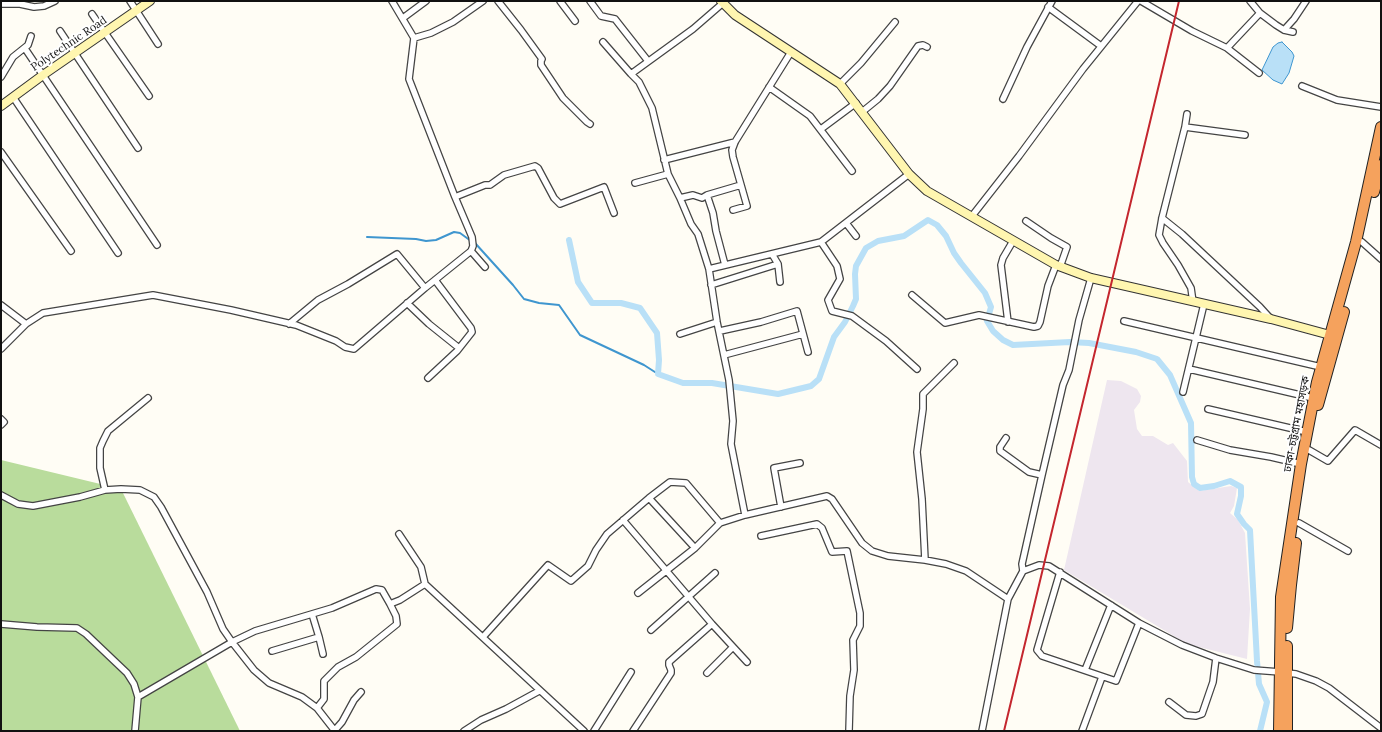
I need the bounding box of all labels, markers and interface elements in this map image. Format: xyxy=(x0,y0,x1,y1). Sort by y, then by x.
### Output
street label: Polytechnic Road xyxy=(29,14,109,74)
street label: ঢাকা-চট্টগ্রাম মহাসড়ক xyxy=(1281,375,1313,473)

